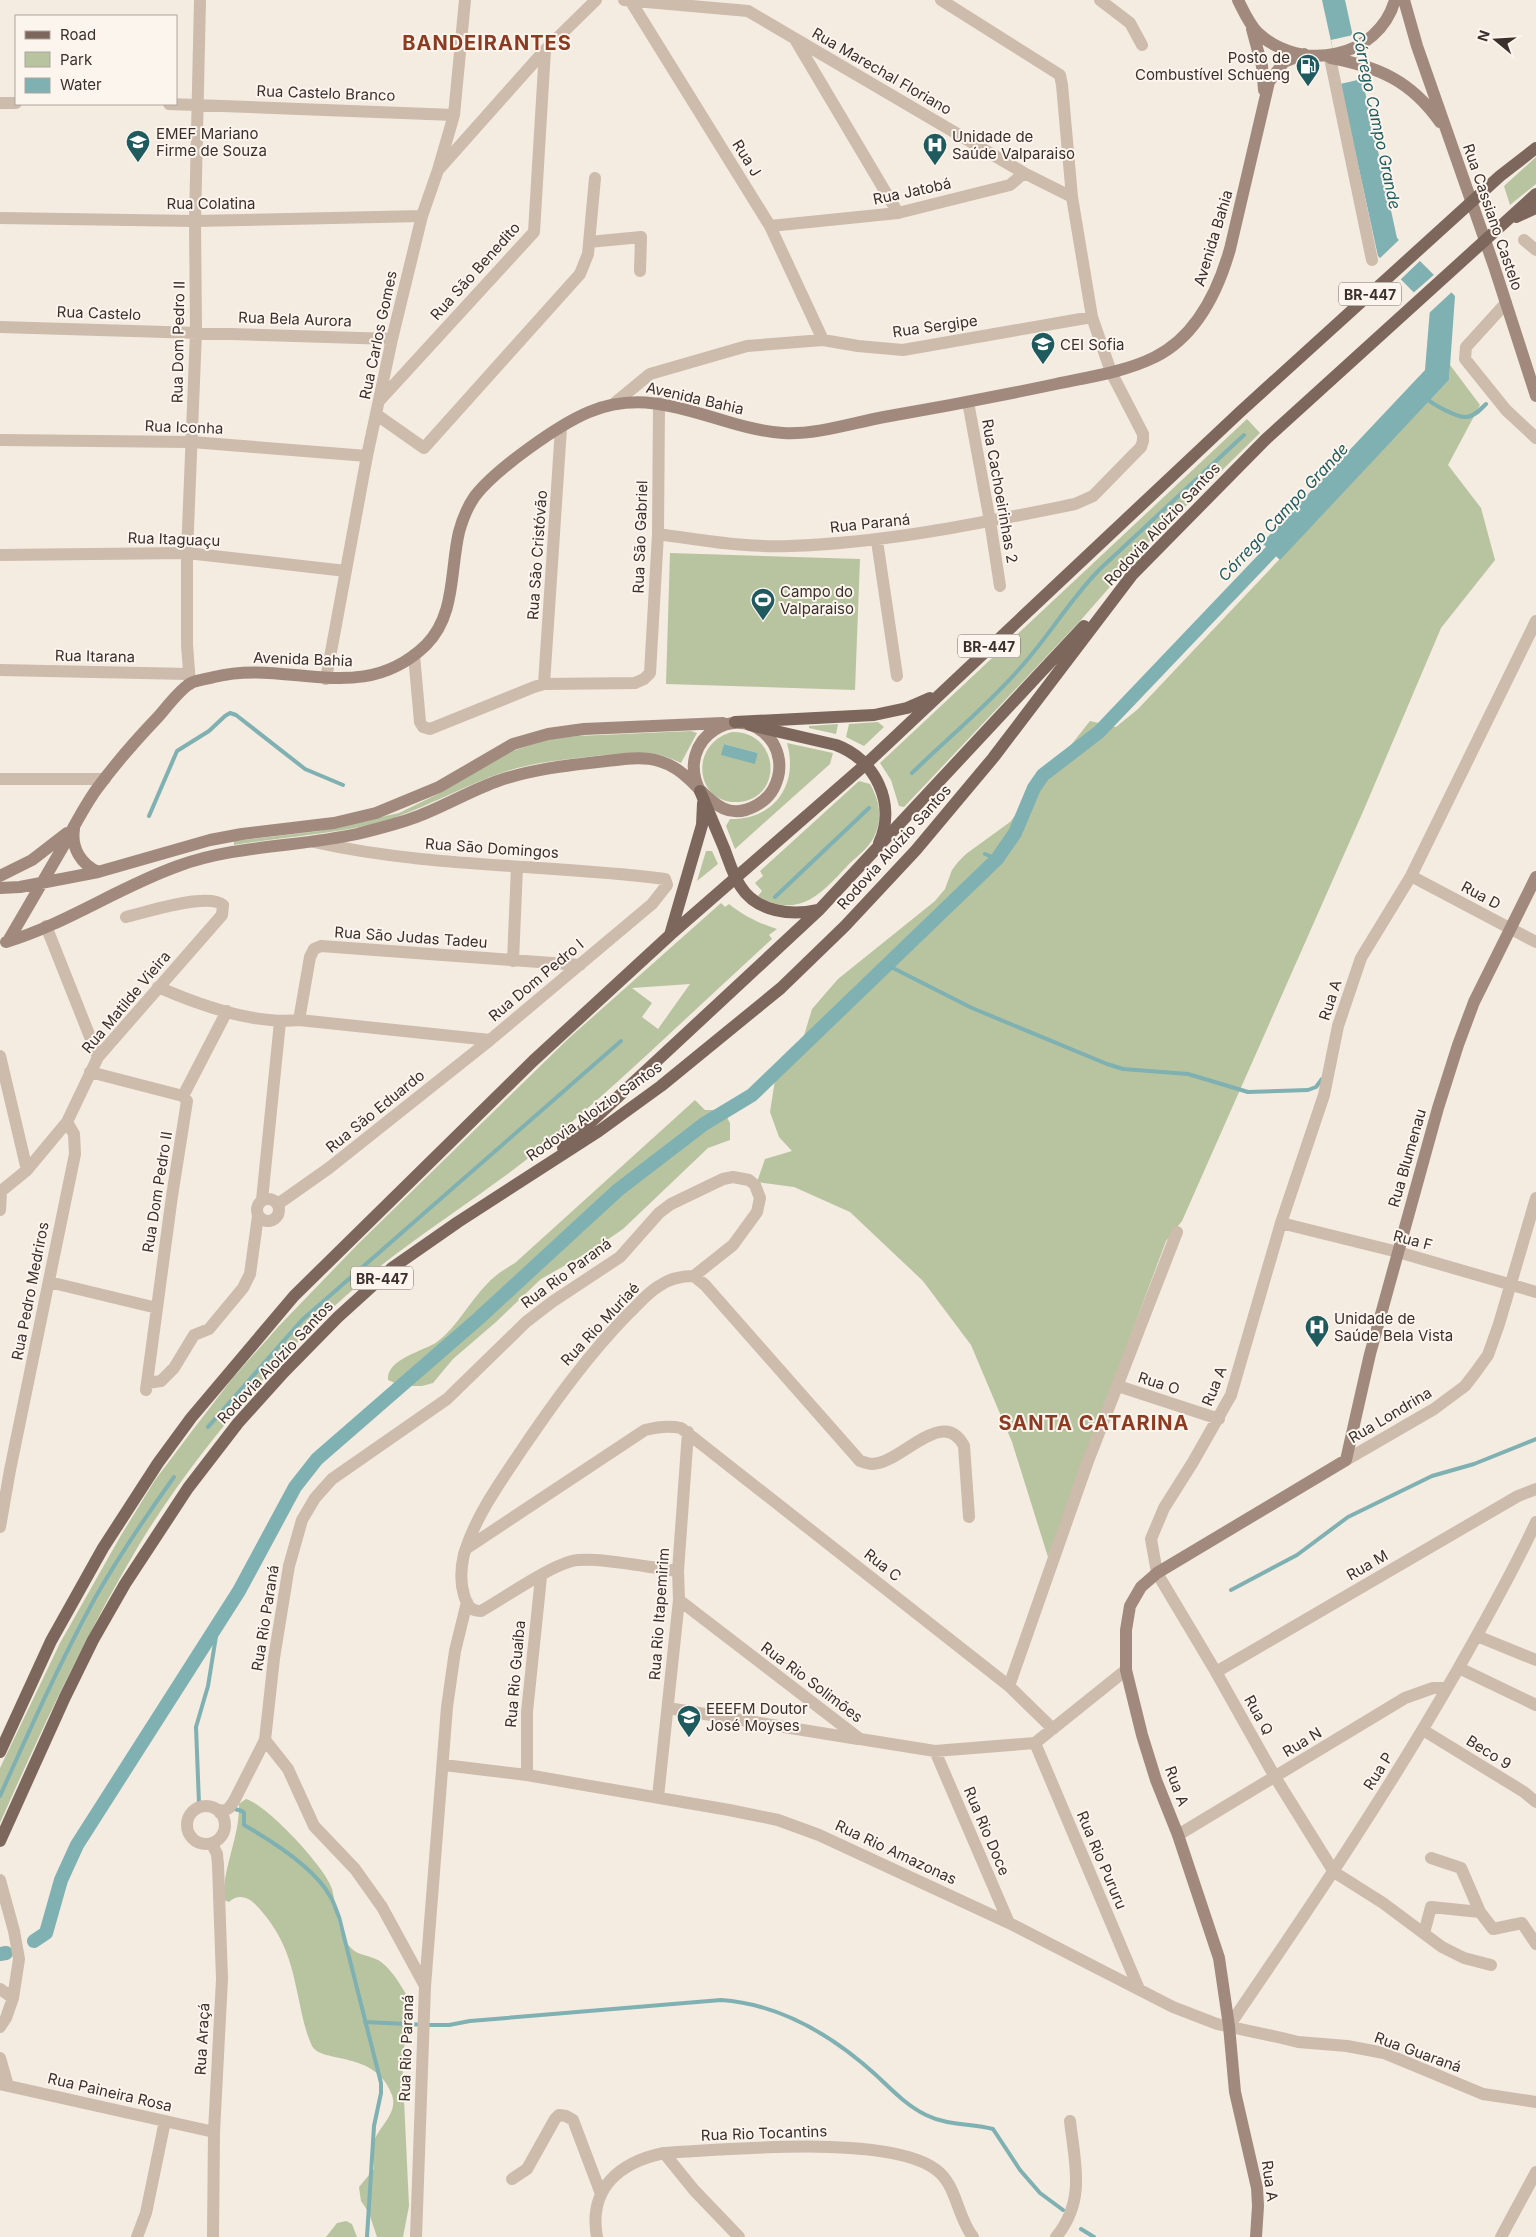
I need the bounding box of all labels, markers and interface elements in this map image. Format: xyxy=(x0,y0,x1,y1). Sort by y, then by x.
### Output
legend xyxy=(15,15,178,105)
north arrow xyxy=(1471,15,1521,65)
street label: Rua Marechal Floriano xyxy=(809,23,955,119)
text: Road xyxy=(60,25,96,44)
text: N xyxy=(1473,28,1493,44)
water label: Córrego Campo Grande xyxy=(1348,29,1406,211)
district label: BANDEIRANTES xyxy=(402,31,572,55)
place label: Posto de Combustível Schueng xyxy=(1135,48,1290,84)
text: Park xyxy=(60,50,93,69)
fuel station icon: Posto de Combustível Schueng xyxy=(1295,53,1321,87)
text: Water xyxy=(60,75,102,94)
street label: Rua Castelo Branco xyxy=(256,81,396,105)
place label: EMEF Mariano Firme de Souza xyxy=(156,124,267,160)
place label: Unidade de Saúde Valparaiso xyxy=(952,127,1075,163)
school or university icon: EMEF Mariano Firme de Souza xyxy=(125,129,151,163)
hospital icon: Unidade de Saúde Valparaiso xyxy=(922,132,948,166)
street label: Rua J xyxy=(728,136,766,180)
street label: Rua Cassiano Castelo xyxy=(1459,141,1527,293)
street label: Rua Jatobá xyxy=(871,173,953,209)
street label: Avenida Bahia xyxy=(1189,188,1237,288)
street label: Rua Colatina xyxy=(167,194,256,213)
street label: Rua São Benedito xyxy=(426,218,524,324)
street label: Rua Carlos Gomes xyxy=(355,269,401,401)
street label: Rua Dom Pedro II xyxy=(167,281,189,403)
road number: BR-447 xyxy=(1339,282,1401,306)
street label: Rua Castelo xyxy=(56,302,142,324)
street label: Rua Bela Aurora xyxy=(238,308,352,330)
street label: Rua Sergipe xyxy=(891,311,979,341)
school or university icon: CEI Sofia xyxy=(1030,331,1056,365)
place label: CEI Sofia xyxy=(1060,335,1124,354)
street label: Avenida Bahia xyxy=(644,378,746,418)
street label: Rua Iconha xyxy=(144,416,224,438)
street label: Rua Cachoeirinhas 2 xyxy=(978,417,1022,565)
water label: Córrego Campo Grande xyxy=(1214,439,1352,585)
street label: Rodovia Aloízio Santos xyxy=(1100,458,1224,589)
street label: Rua São Gabriel xyxy=(629,480,651,594)
street label: Rua São Cristóvão xyxy=(523,489,551,621)
street label: Rua Paraná xyxy=(829,509,911,537)
street label: Rua Itaguaçu xyxy=(127,528,221,550)
place label: Campo do Valparaiso xyxy=(780,582,854,618)
sports icon: Campo do Valparaiso xyxy=(750,587,776,621)
road number: BR-447 xyxy=(958,634,1020,658)
street label: Rua Itarana xyxy=(55,646,135,666)
street label: Avenida Bahia xyxy=(253,648,353,670)
street label: Rodovia Aloízio Santos xyxy=(833,781,955,913)
street label: Rua São Domingos xyxy=(425,834,560,862)
street label: Rua D xyxy=(1458,877,1504,913)
street label: Rua São Judas Tadeu xyxy=(334,922,488,952)
street label: Rua Dom Pedro I xyxy=(485,935,587,1025)
street label: Rua Matilde Vieira xyxy=(78,947,174,1057)
street label: Rua A xyxy=(1315,977,1345,1023)
street label: Rodovia Aloízio Santos xyxy=(522,1057,666,1165)
street label: Rua São Eduardo xyxy=(322,1065,428,1157)
street label: Rua Blumenau xyxy=(1384,1107,1430,1209)
street label: Rua Dom Pedro II xyxy=(138,1130,176,1254)
street label: Rua Pedro Medriros xyxy=(7,1220,53,1362)
street label: Rua F xyxy=(1391,1226,1435,1254)
street label: Rua Rio Paraná xyxy=(517,1234,615,1312)
road number: BR-447 xyxy=(351,1266,413,1290)
street label: Rua Rio Muriaé xyxy=(557,1278,643,1370)
street label: Rodovia Aloízio Santos xyxy=(213,1296,337,1427)
place label: Unidade de Saúde Bela Vista xyxy=(1334,1309,1453,1345)
hospital icon: Unidade de Saúde Bela Vista xyxy=(1304,1314,1330,1348)
street label: Rua A xyxy=(1197,1363,1231,1409)
street label: Rua O xyxy=(1136,1367,1182,1399)
street label: Rua Londrina xyxy=(1345,1383,1435,1447)
district label: SANTA CATARINA xyxy=(998,1411,1190,1435)
street label: Rua C xyxy=(861,1545,905,1585)
street label: Rua M xyxy=(1343,1546,1391,1584)
street label: Rua Rio Itapemirim xyxy=(645,1547,673,1681)
street label: Rua Rio Paraná xyxy=(247,1564,283,1672)
street label: Rua Rio Guaíba xyxy=(501,1620,529,1728)
street label: Rua Rio Solimões xyxy=(757,1638,867,1726)
street label: Rua Q xyxy=(1240,1692,1278,1738)
place label: EEEFM Doutor José Moyses xyxy=(706,1699,808,1735)
school or university icon: EEEFM Doutor José Moyses xyxy=(676,1704,702,1738)
street label: Rua N xyxy=(1279,1723,1325,1761)
street label: Beco 9 xyxy=(1463,1731,1515,1773)
street label: Rua P xyxy=(1359,1749,1397,1793)
street label: Rua A xyxy=(1161,1763,1193,1809)
street label: Rua Rio Doce xyxy=(960,1784,1014,1878)
street label: Rua Rio Pururu xyxy=(1073,1808,1131,1912)
street label: Rua Rio Amazonas xyxy=(832,1816,960,1889)
street label: Rua Rio Paraná xyxy=(395,1994,417,2102)
street label: Rua Araçá xyxy=(191,2002,213,2076)
street label: Rua Guaraná xyxy=(1372,2028,1464,2076)
street label: Rua Paineira Rosa xyxy=(46,2068,174,2116)
street label: Rua Rio Tocantins xyxy=(700,2121,828,2145)
street label: Rua A xyxy=(1258,2159,1282,2203)

